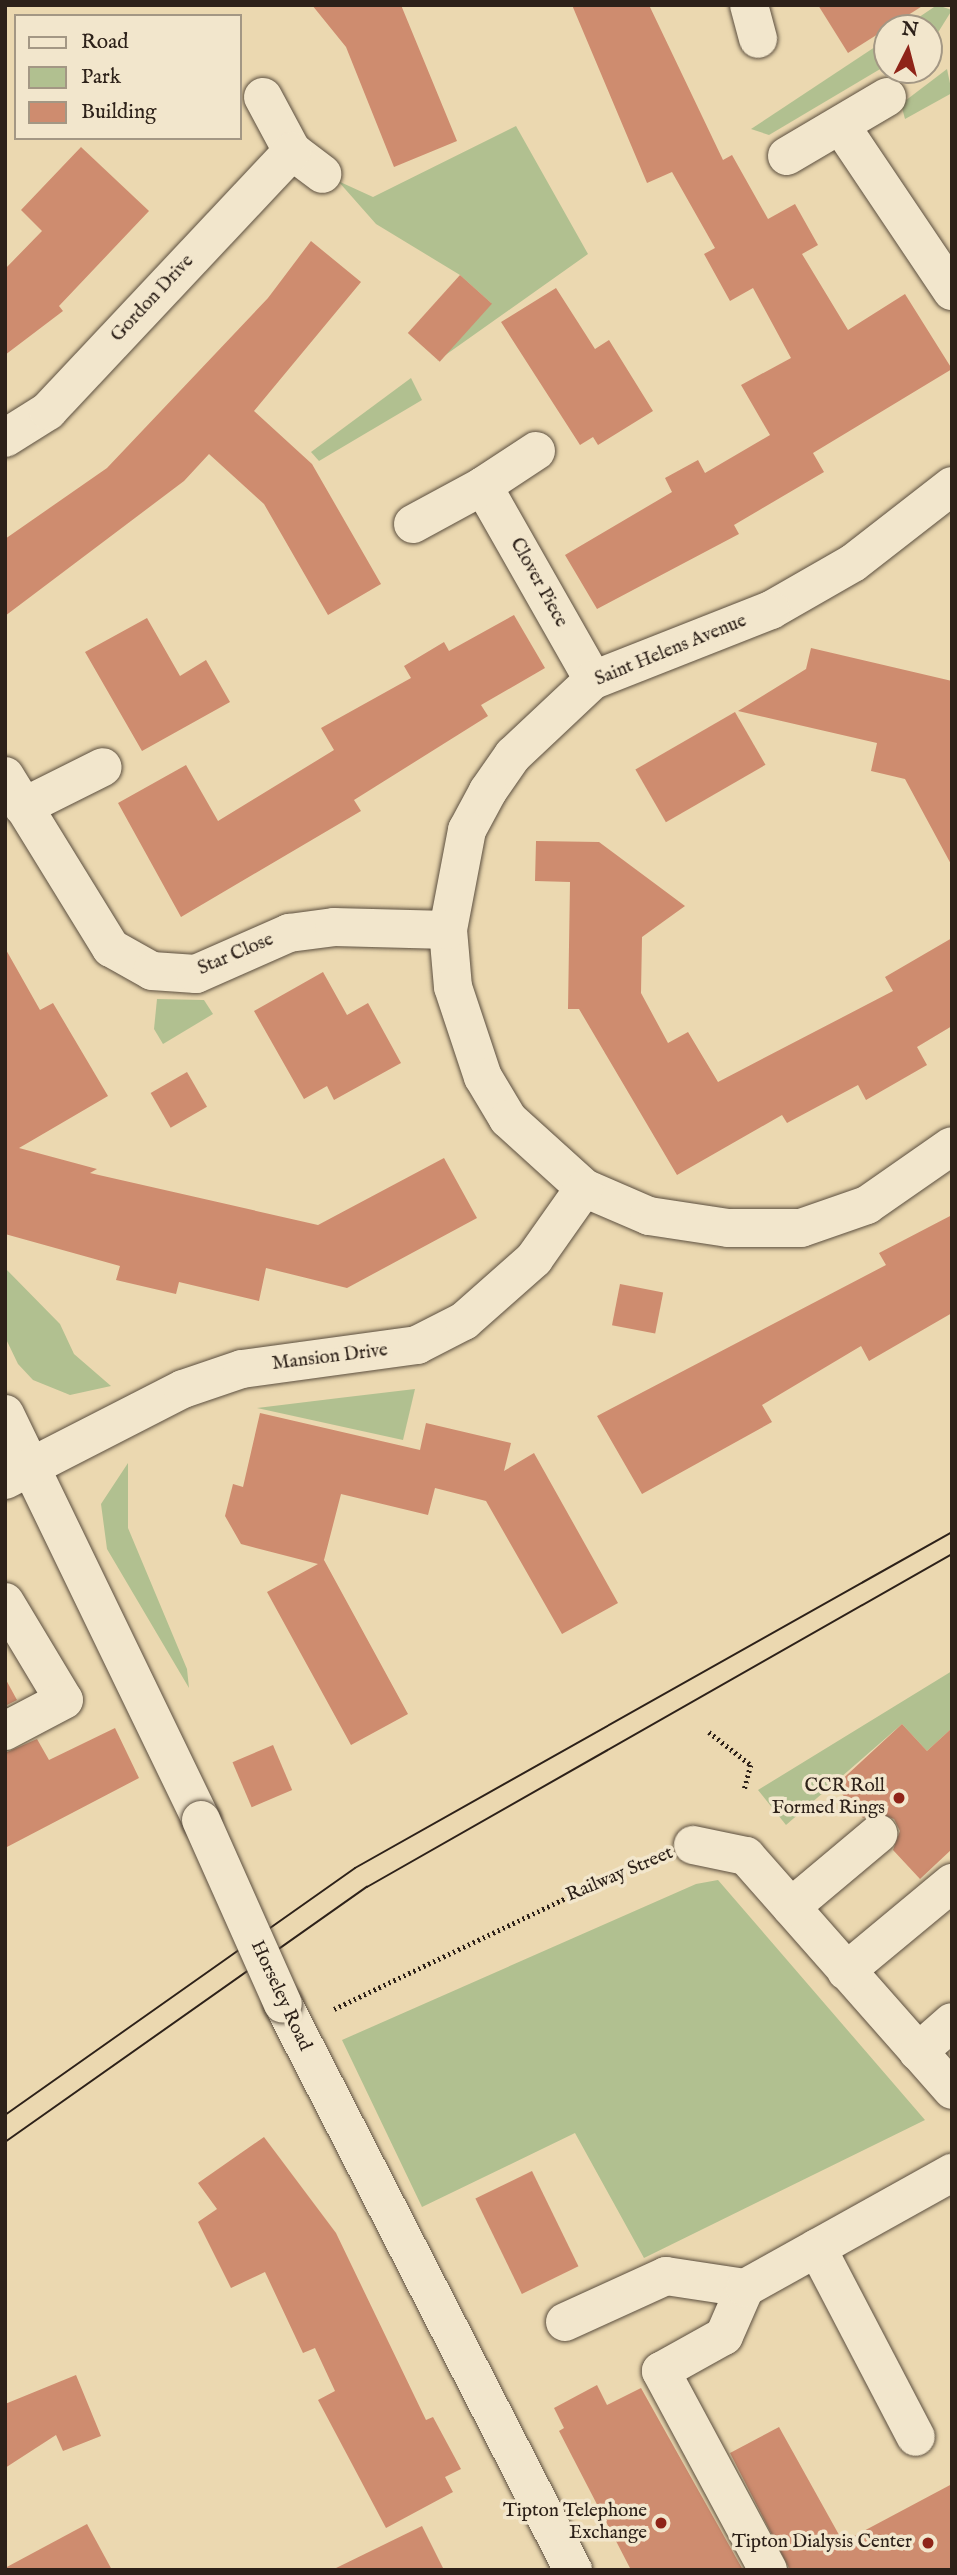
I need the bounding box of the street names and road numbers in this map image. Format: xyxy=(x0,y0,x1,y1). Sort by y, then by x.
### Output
street label: Gordon Drive xyxy=(107,251,199,347)
street label: Clover Piece xyxy=(504,534,572,632)
street label: Saint Helens Avenue xyxy=(592,610,750,692)
street label: Star Close xyxy=(195,929,277,981)
street label: Mansion Drive xyxy=(271,1340,389,1376)
street label: Railway Street xyxy=(563,1842,677,1908)
street label: Horseley Road xyxy=(245,1937,315,2055)

